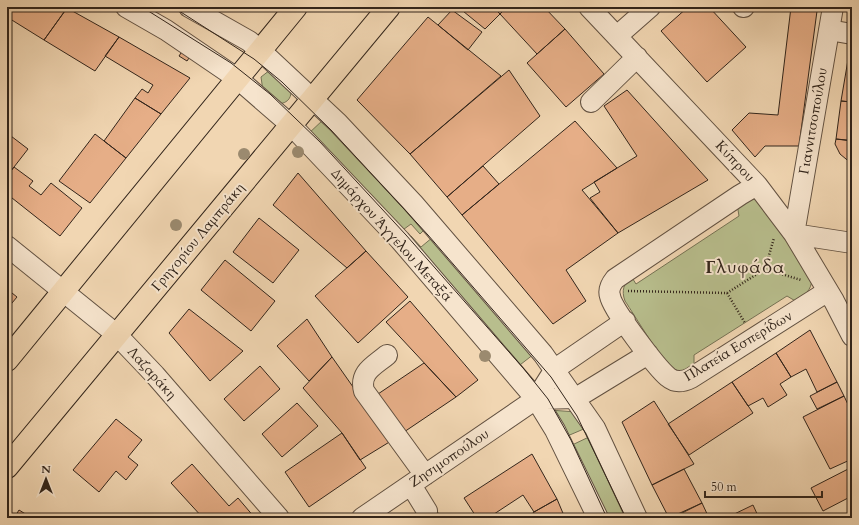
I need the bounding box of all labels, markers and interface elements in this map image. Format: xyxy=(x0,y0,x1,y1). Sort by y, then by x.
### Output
street label: Γιαννιτσοπούλου xyxy=(794,66,832,176)
street label: Κύπρου xyxy=(711,136,759,186)
street label: Δημάρχου Άγγελου Μεταξά xyxy=(327,164,457,306)
street label: Γρηγορίου Λαμπράκη xyxy=(147,179,249,295)
district label: Γλυφάδα xyxy=(705,255,785,280)
street label: Πλατεία Εσπερίδων xyxy=(680,306,796,386)
street label: Λαζαράκη xyxy=(123,342,181,404)
street label: Ζησιμοπούλου xyxy=(405,424,493,492)
north arrow xyxy=(26,459,66,499)
text: N xyxy=(41,462,51,477)
scale bar xyxy=(705,473,822,499)
text: 50 m xyxy=(711,479,738,495)

